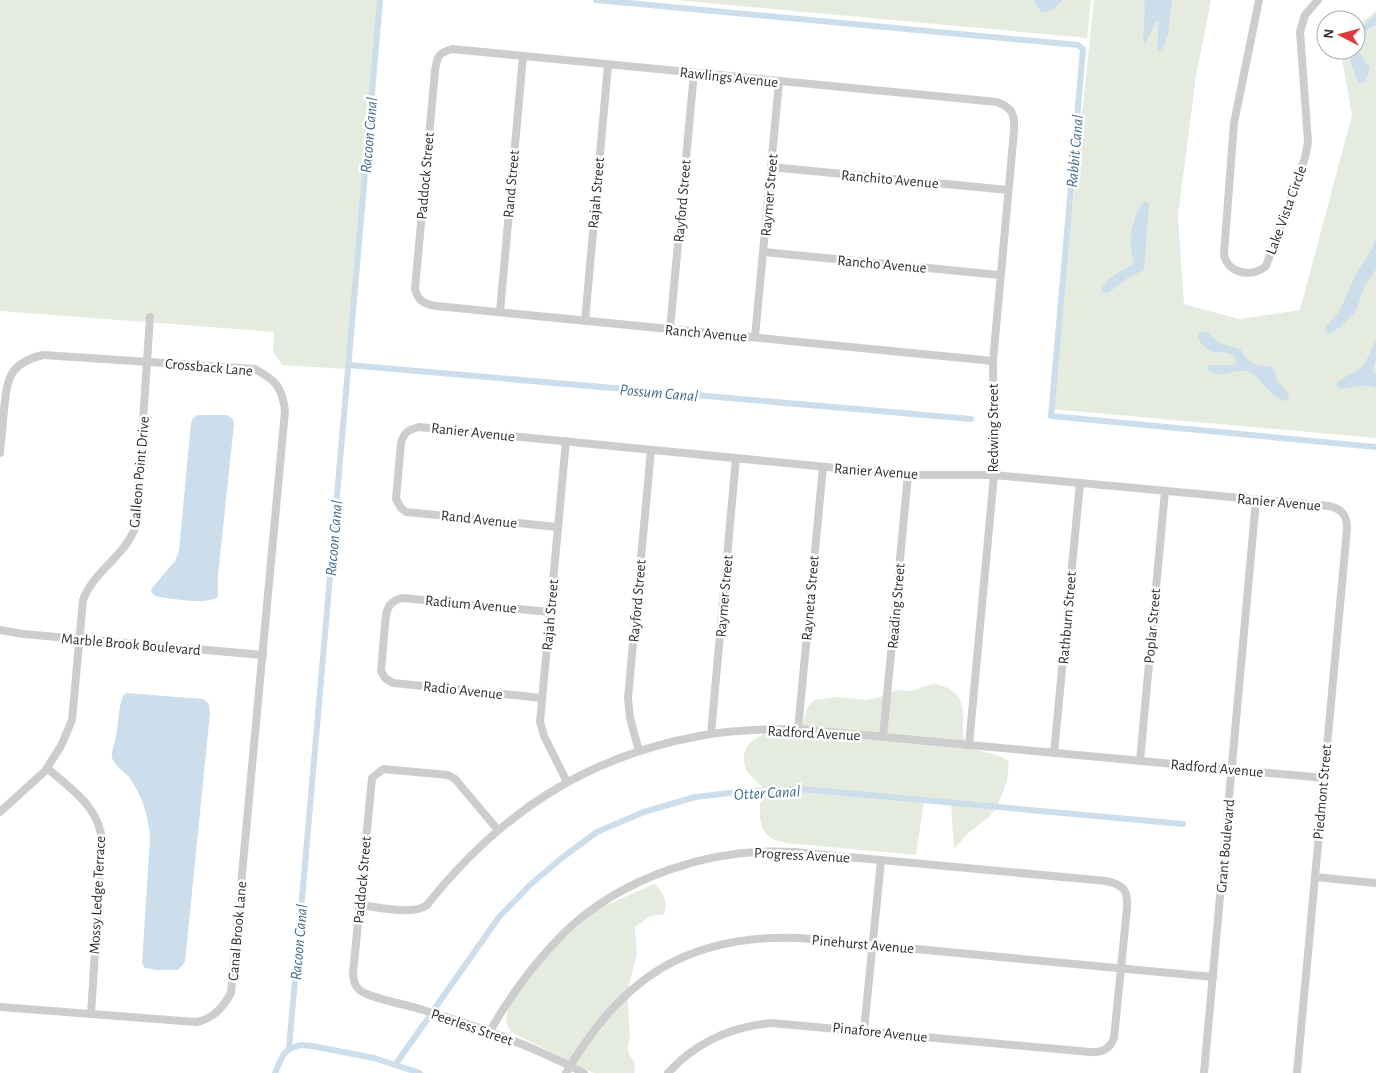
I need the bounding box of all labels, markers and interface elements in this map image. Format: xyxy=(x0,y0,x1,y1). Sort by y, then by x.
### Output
north arrow xyxy=(1316,10,1366,60)
text: N xyxy=(1322,28,1337,39)
street label: Rawlings Avenue xyxy=(679,65,779,90)
water label: Racoon Canal xyxy=(358,96,380,174)
water label: Rabbit Canal xyxy=(1064,114,1086,188)
street label: Paddock Street xyxy=(414,132,437,220)
street label: Rand Street xyxy=(501,149,522,219)
street label: Raymer Street xyxy=(758,153,781,237)
street label: Rajah Street xyxy=(586,157,607,229)
street label: Rayford Street xyxy=(671,159,694,243)
street label: Lake Vista Circle xyxy=(1263,164,1310,257)
street label: Ranchito Avenue xyxy=(841,168,939,191)
street label: Rancho Avenue xyxy=(837,253,927,276)
street label: Ranch Avenue xyxy=(664,322,748,345)
street label: Crossback Lane xyxy=(164,356,254,379)
water label: Possum Canal xyxy=(619,382,699,404)
street label: Redwing Street xyxy=(986,383,1001,473)
street label: Galleon Point Drive xyxy=(127,416,152,528)
street label: Ranier Avenue xyxy=(430,421,516,444)
street label: Ranier Avenue xyxy=(833,461,919,482)
street label: Ranier Avenue xyxy=(1236,491,1322,514)
water label: Racoon Canal xyxy=(323,499,345,577)
street label: Rand Avenue xyxy=(440,508,518,531)
street label: Raymer Street xyxy=(713,554,736,638)
street label: Rayneta Street xyxy=(799,555,822,641)
street label: Rayford Street xyxy=(626,559,649,643)
street label: Reading Street xyxy=(885,562,908,649)
street label: Rathburn Street xyxy=(1056,571,1079,665)
street label: Rajah Street xyxy=(540,579,561,651)
street label: Poplar Street xyxy=(1142,588,1163,664)
street label: Radium Avenue xyxy=(424,593,518,616)
street label: Marble Brook Boulevard xyxy=(61,631,202,658)
street label: Radio Avenue xyxy=(422,679,504,702)
street label: Radford Avenue xyxy=(767,724,861,743)
street label: Piedmont Street xyxy=(1311,744,1334,840)
street label: Radford Avenue xyxy=(1170,757,1264,780)
water label: Otter Canal xyxy=(733,783,801,803)
street label: Grant Boulevard xyxy=(1214,798,1237,894)
street label: Mossy Ledge Terrace xyxy=(87,835,108,955)
street label: Paddock Street xyxy=(351,836,374,924)
street label: Progress Avenue xyxy=(754,845,850,866)
street label: Canal Brook Lane xyxy=(226,881,249,981)
water label: Racoon Canal xyxy=(288,903,310,981)
street label: Pinehurst Avenue xyxy=(811,933,915,956)
street label: Peerless Street xyxy=(429,1006,515,1049)
street label: Pinafore Avenue xyxy=(832,1020,928,1045)

